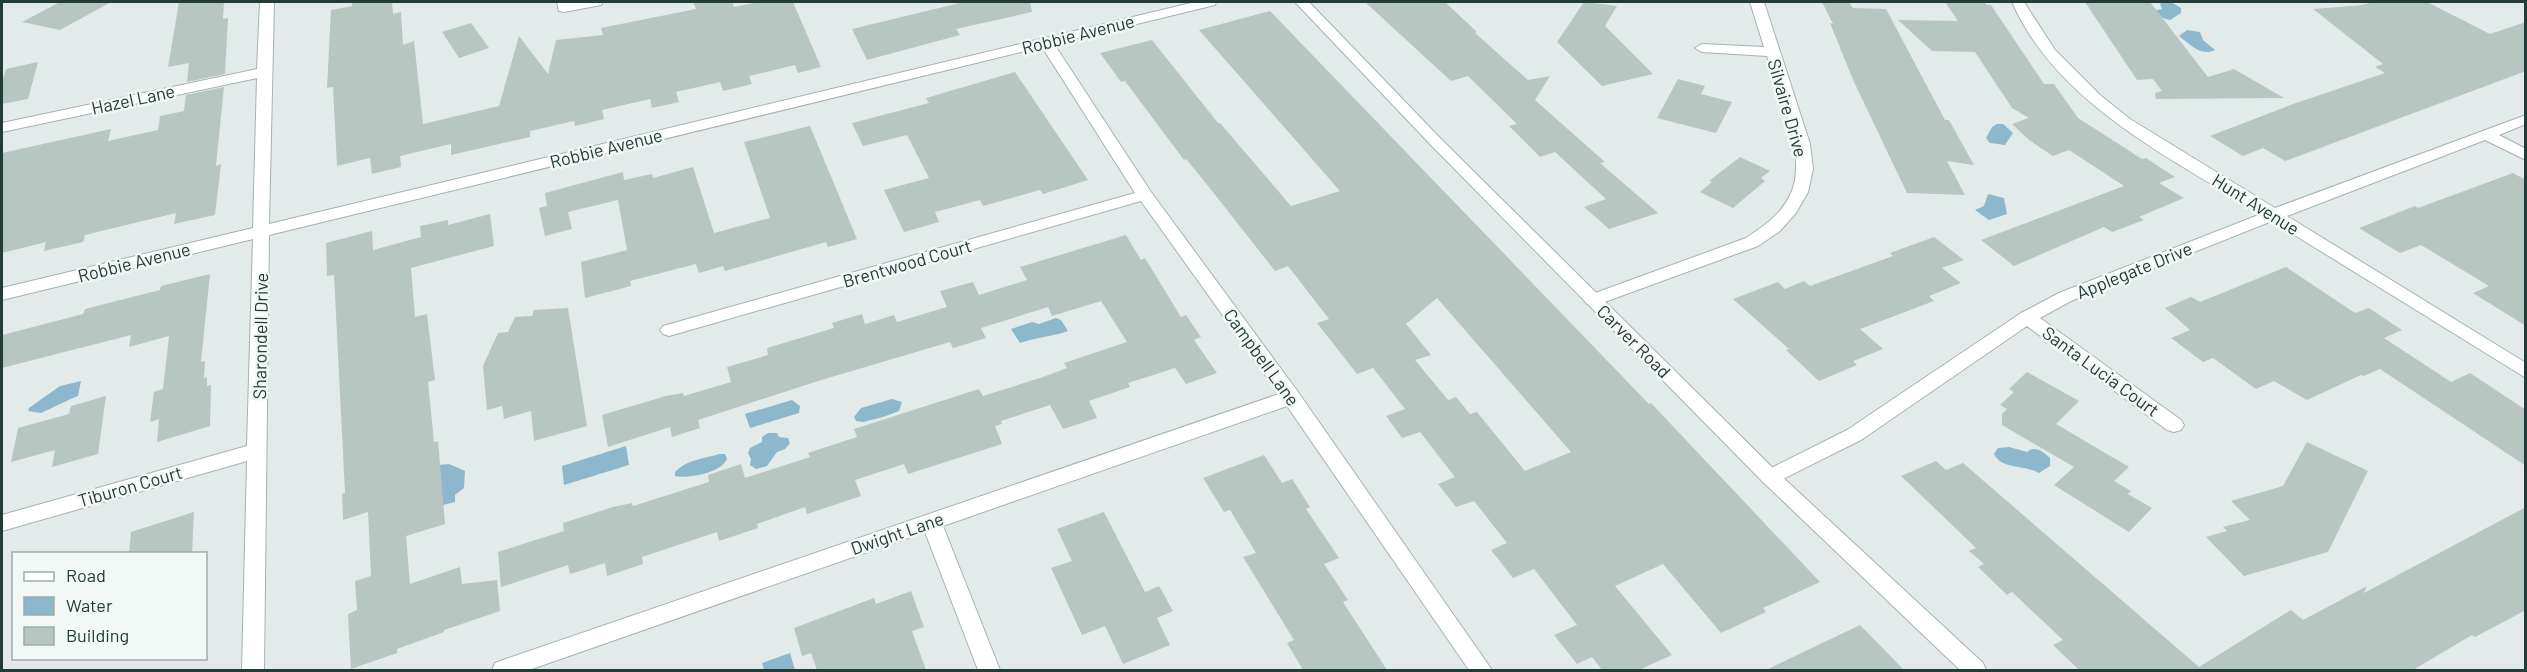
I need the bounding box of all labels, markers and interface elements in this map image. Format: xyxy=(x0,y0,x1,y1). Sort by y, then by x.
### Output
street label: Robbie Avenue xyxy=(1019,9,1137,59)
street label: Silvaire Drive xyxy=(1763,56,1813,160)
street label: Hazel Lane xyxy=(89,79,177,119)
street label: Robbie Avenue xyxy=(547,123,665,173)
street label: Hunt Avenue xyxy=(2208,169,2304,239)
street label: Brentwood Court xyxy=(840,234,974,292)
street label: Robbie Avenue xyxy=(75,237,193,287)
street label: Applegate Drive xyxy=(2073,237,2195,303)
street label: Sharondell Drive xyxy=(248,272,272,400)
street label: Carver Road xyxy=(1593,300,1675,382)
street label: Campbell Lane xyxy=(1219,304,1305,410)
street label: Santa Lucia Court xyxy=(2038,321,2164,421)
street label: Tiburon Court xyxy=(75,461,185,511)
street label: Dwight Lane xyxy=(848,507,946,559)
legend xyxy=(12,552,207,660)
text: Road xyxy=(66,564,106,586)
text: Water xyxy=(66,594,113,616)
text: Building xyxy=(66,624,129,646)

